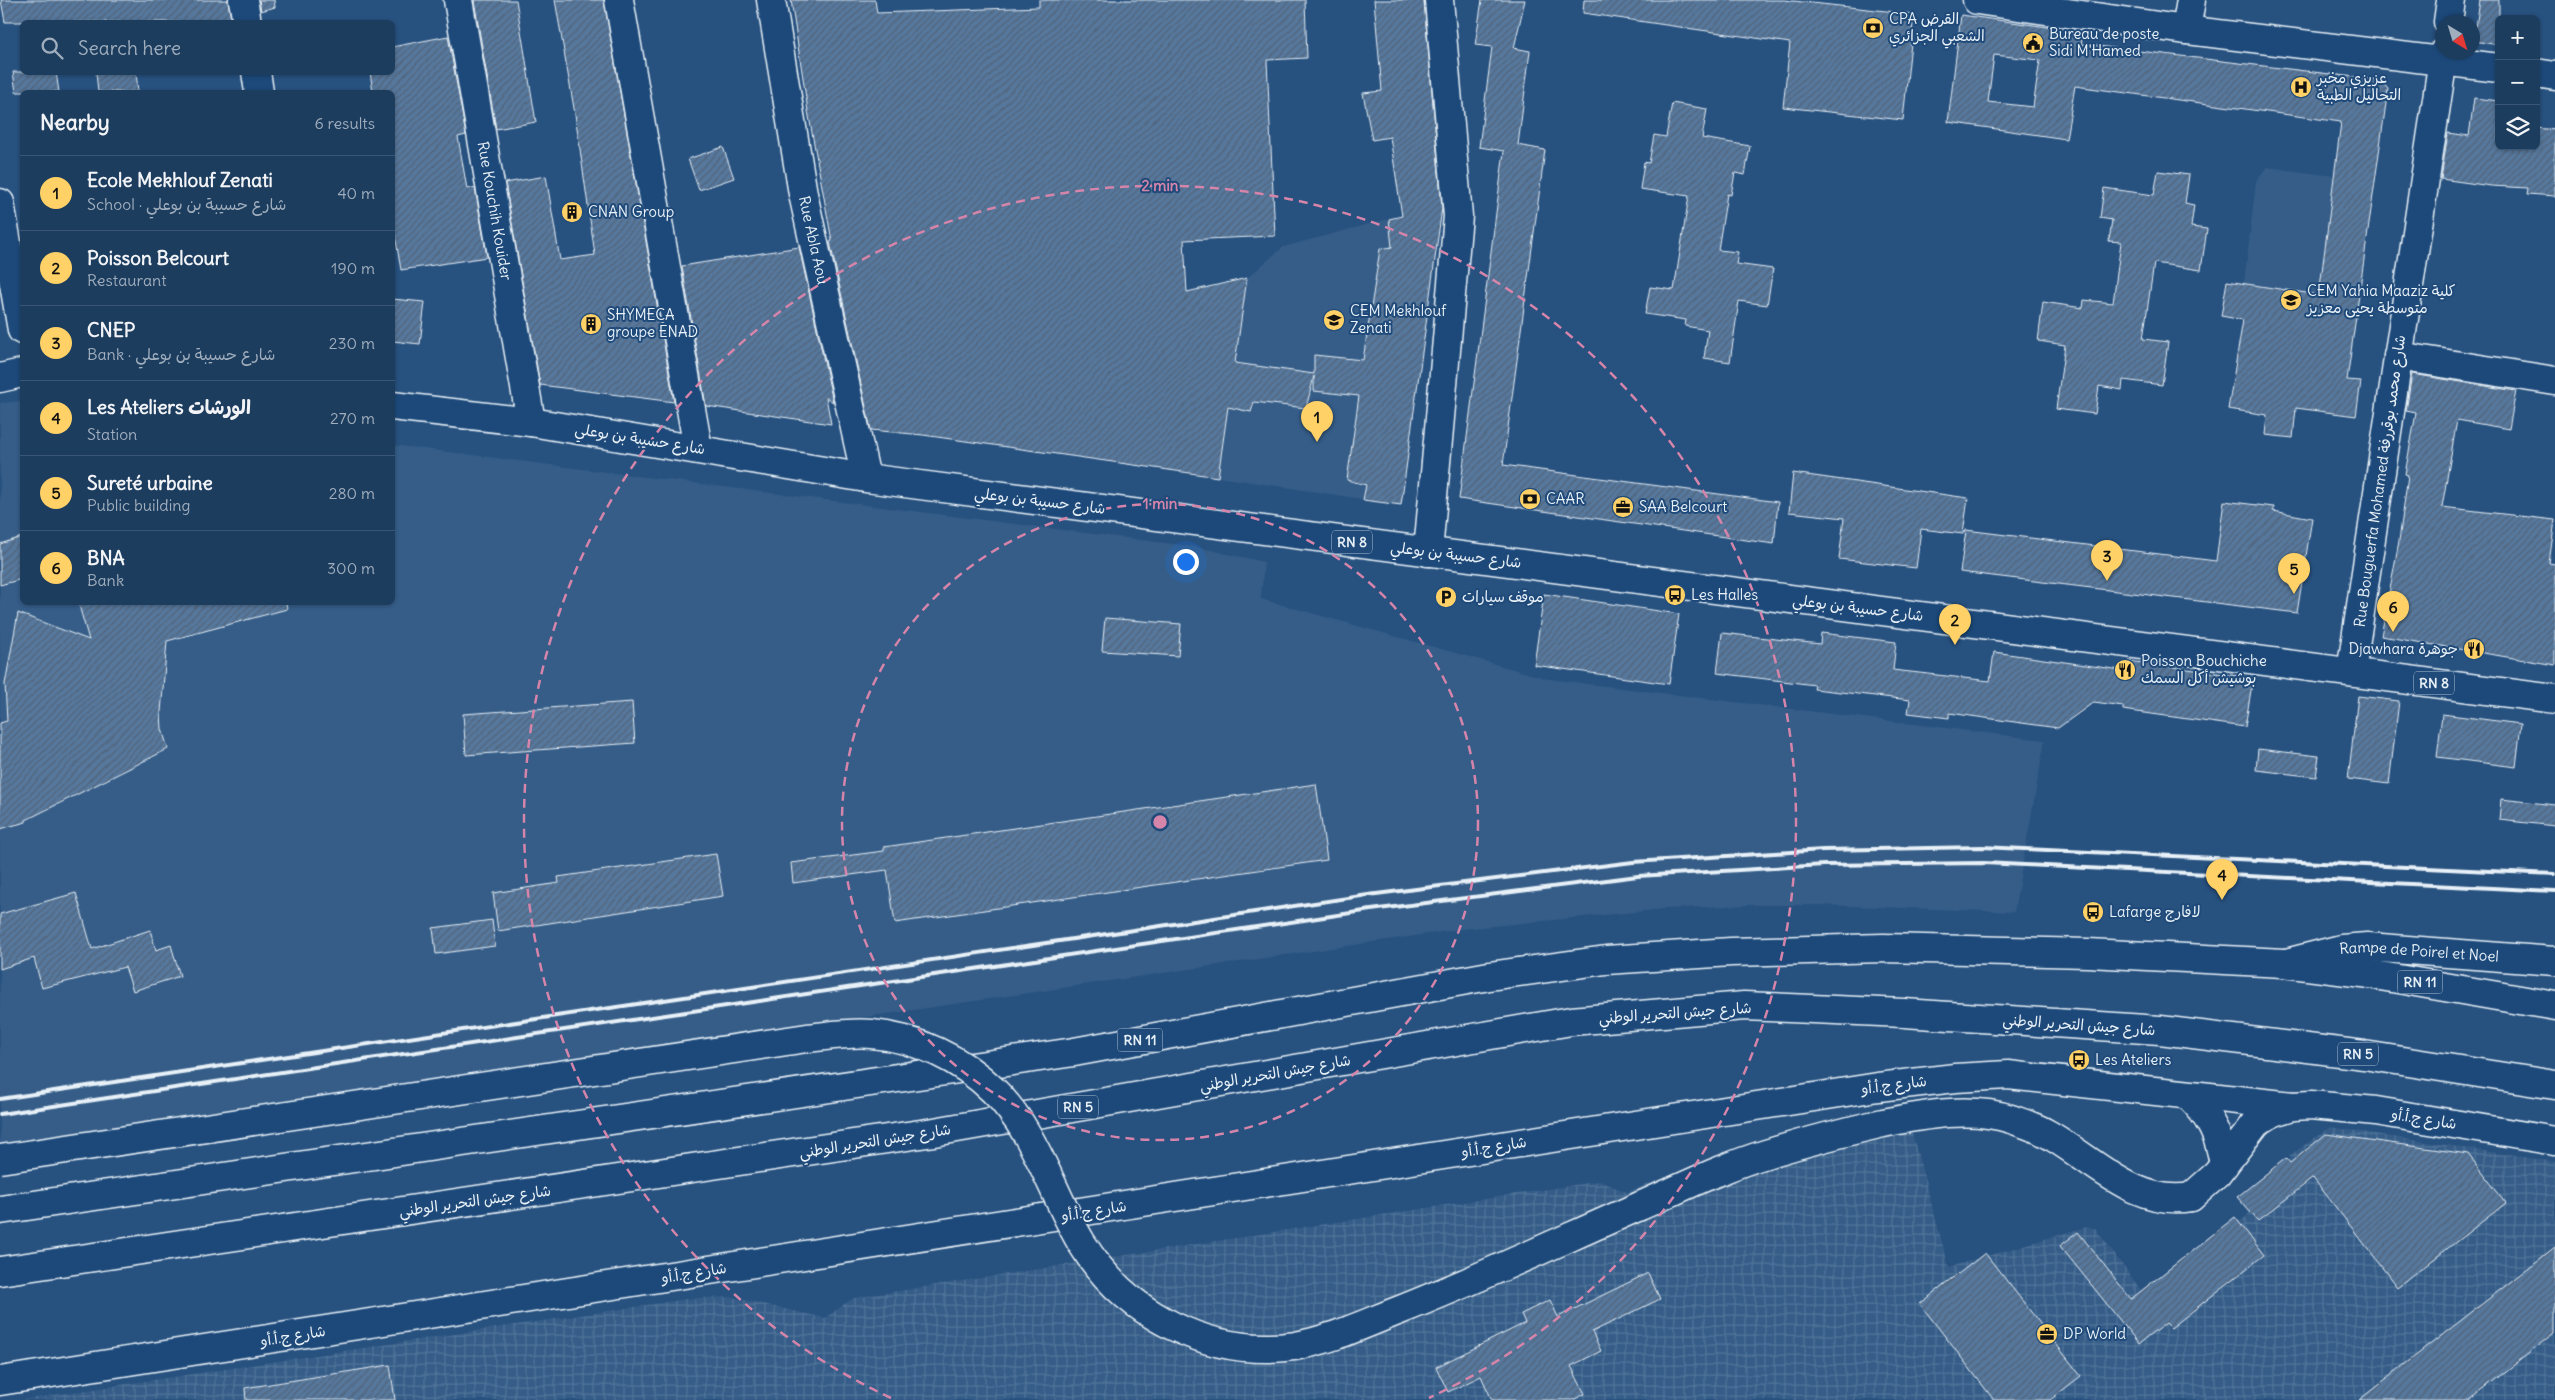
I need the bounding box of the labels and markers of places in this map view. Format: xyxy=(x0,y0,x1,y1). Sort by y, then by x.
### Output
place label: CPA القرض الشعبي الجزائري xyxy=(1889,9,1985,49)
bank icon: CPA القرض الشعبي الجزائري xyxy=(1861,16,1885,40)
place label: Bureau de poste Sidi M'Hamed xyxy=(2049,24,2159,60)
public building icon: Bureau de poste Sidi M'Hamed xyxy=(2021,31,2045,55)
place label: عزيزي مخبر التحاليل الطبية xyxy=(2315,68,2401,104)
hospital icon: عزيزي مخبر التحاليل الطبية xyxy=(2289,75,2313,99)
building icon: CNAN Group xyxy=(560,200,584,224)
place label: CNAN Group xyxy=(588,202,674,221)
place label: CEM Yahia Maaziz كلية متوسطة يحيى معزيز xyxy=(2305,281,2455,318)
school or university icon: CEM Yahia Maaziz كلية متوسطة يحيى معزيز xyxy=(2279,288,2303,312)
place label: CEM Mekhlouf Zenati xyxy=(1350,301,1447,337)
place label: SHYMECA groupe ENAD xyxy=(607,305,698,341)
school or university icon: CEM Mekhlouf Zenati xyxy=(1322,308,1346,332)
building icon: SHYMECA groupe ENAD xyxy=(579,312,603,336)
pin: 1 xyxy=(1301,401,1333,442)
bank icon: CAAR xyxy=(1518,487,1542,511)
place label: CAAR xyxy=(1546,489,1585,508)
office icon: SAA Belcourt xyxy=(1611,495,1635,519)
place label: SAA Belcourt xyxy=(1639,497,1727,516)
pin: 3 xyxy=(2091,540,2123,581)
pin: 5 xyxy=(2278,553,2310,594)
bus stop icon: Les Halles xyxy=(1663,583,1687,607)
parking icon: موقف سيارات xyxy=(1434,585,1458,609)
place label: Les Halles xyxy=(1691,585,1758,604)
place label: موقف سيارات xyxy=(1462,587,1544,606)
pin: 6 xyxy=(2377,591,2409,632)
pin: 2 xyxy=(1939,604,1971,645)
restaurant icon: Djawhara جوهرة xyxy=(2462,637,2486,661)
place label: Djawhara جوهرة xyxy=(2349,639,2458,658)
place label: Poisson Bouchiche بوشيش أكل السمك xyxy=(2141,651,2267,687)
restaurant icon: Poisson Bouchiche بوشيش أكل السمك xyxy=(2113,658,2137,682)
centre of rings xyxy=(1151,813,1169,831)
pin: 4 xyxy=(2206,859,2238,900)
bus stop icon: Lafarge لافارج xyxy=(2081,900,2105,924)
place label: Lafarge لافارج xyxy=(2109,902,2201,922)
bus stop icon: Les Ateliers xyxy=(2067,1048,2091,1072)
place label: Les Ateliers xyxy=(2095,1050,2172,1069)
office icon: DP World xyxy=(2035,1322,2059,1346)
place label: DP World xyxy=(2063,1324,2126,1343)

